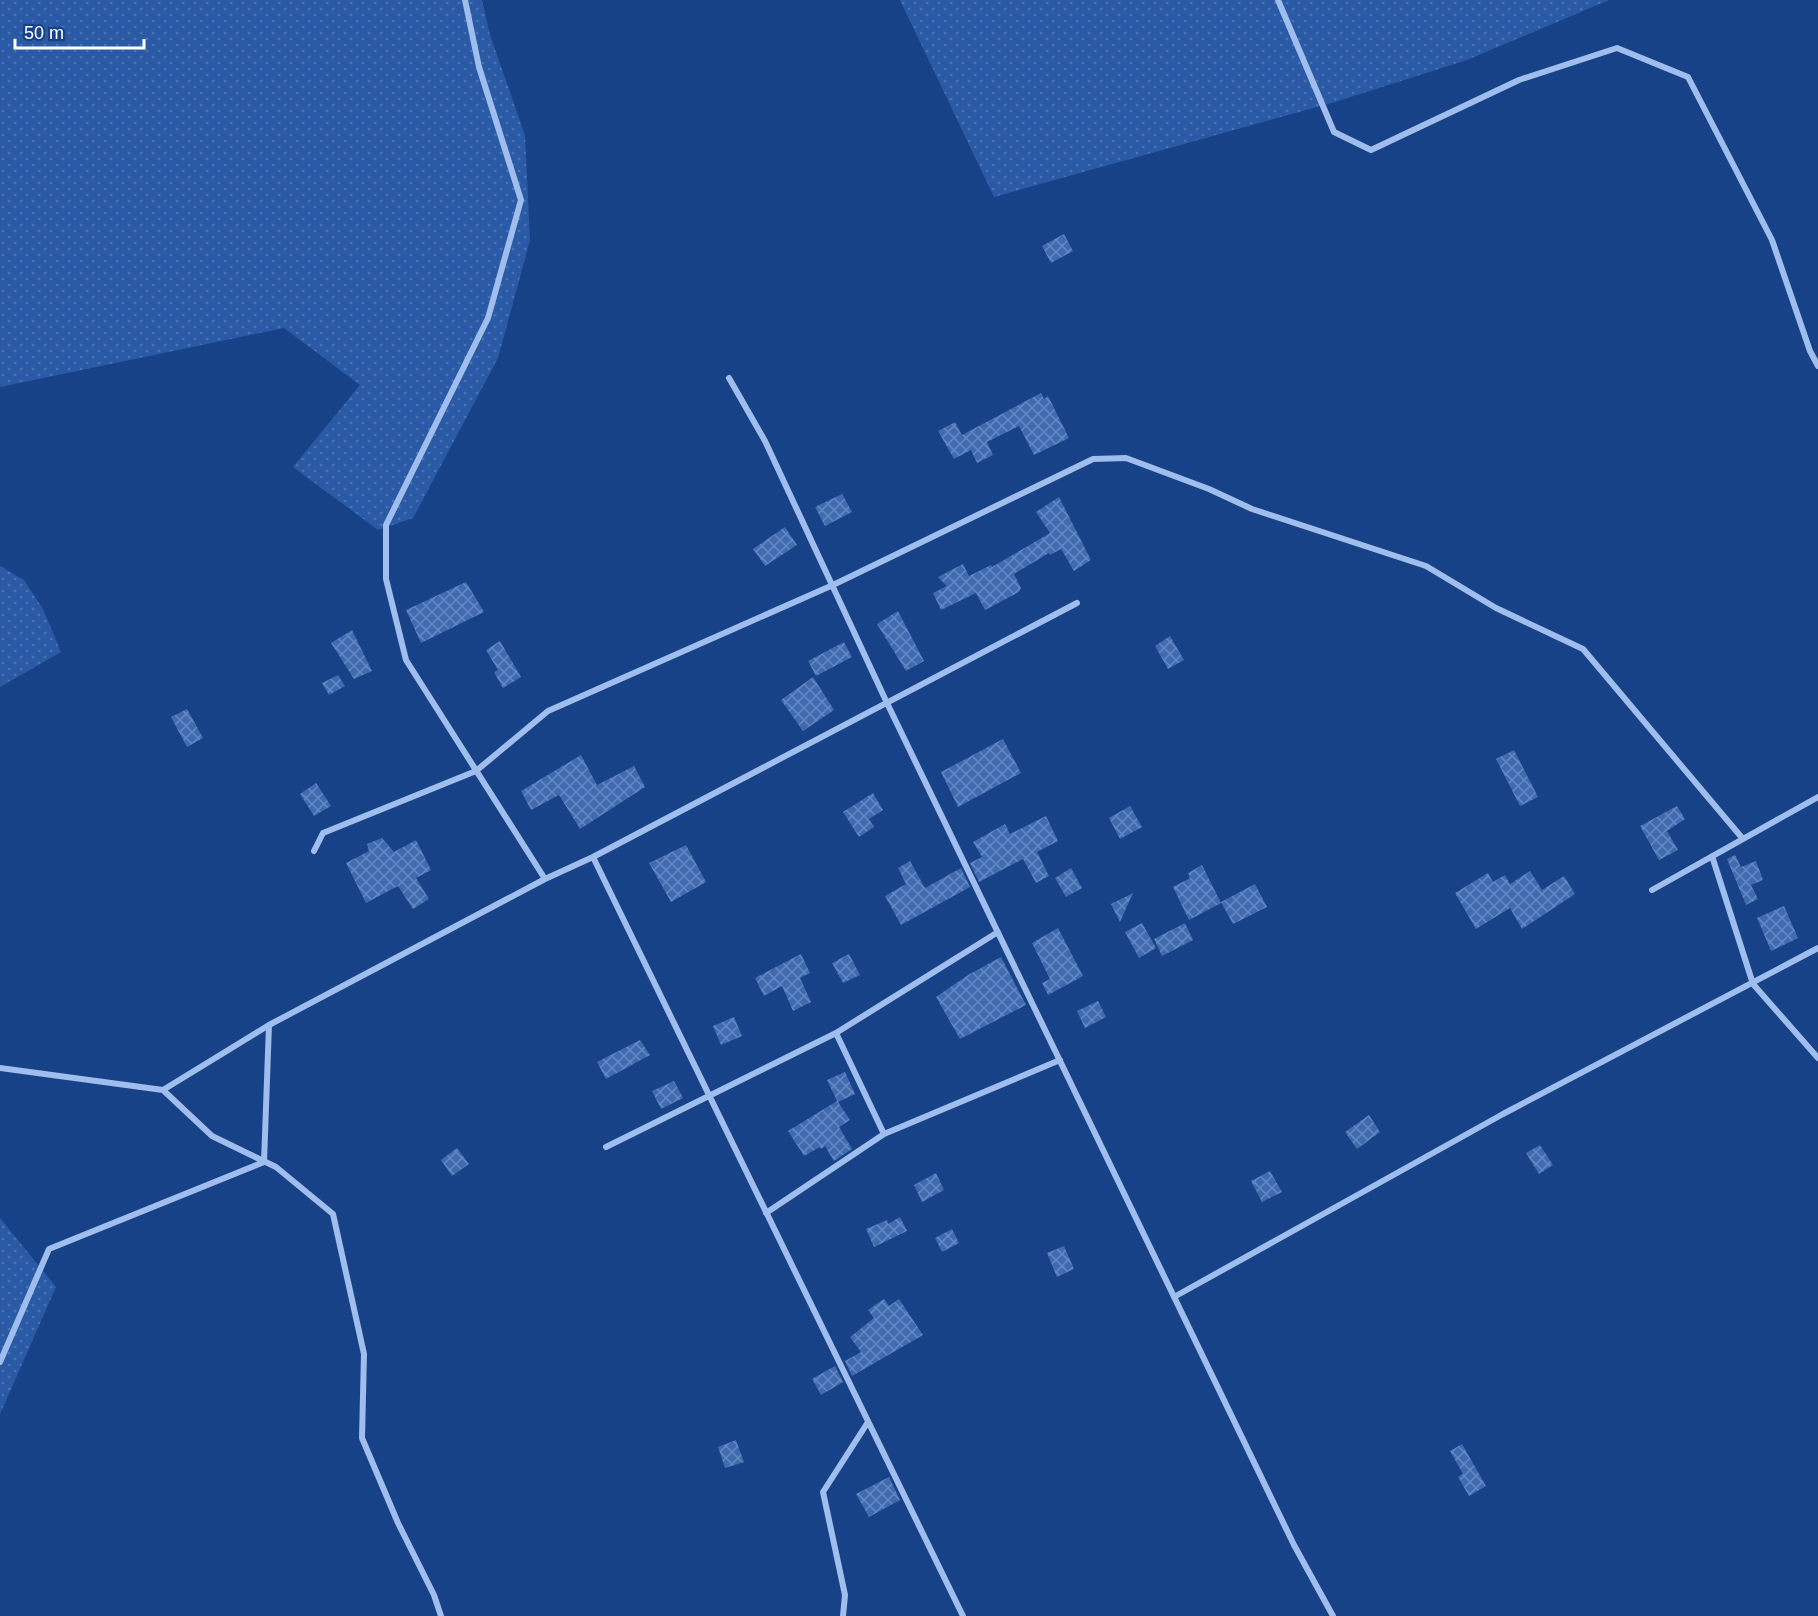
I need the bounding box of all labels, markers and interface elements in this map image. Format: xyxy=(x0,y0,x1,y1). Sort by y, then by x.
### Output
scale bar xyxy=(15,12,144,50)
text: 50 m xyxy=(24,23,64,43)

